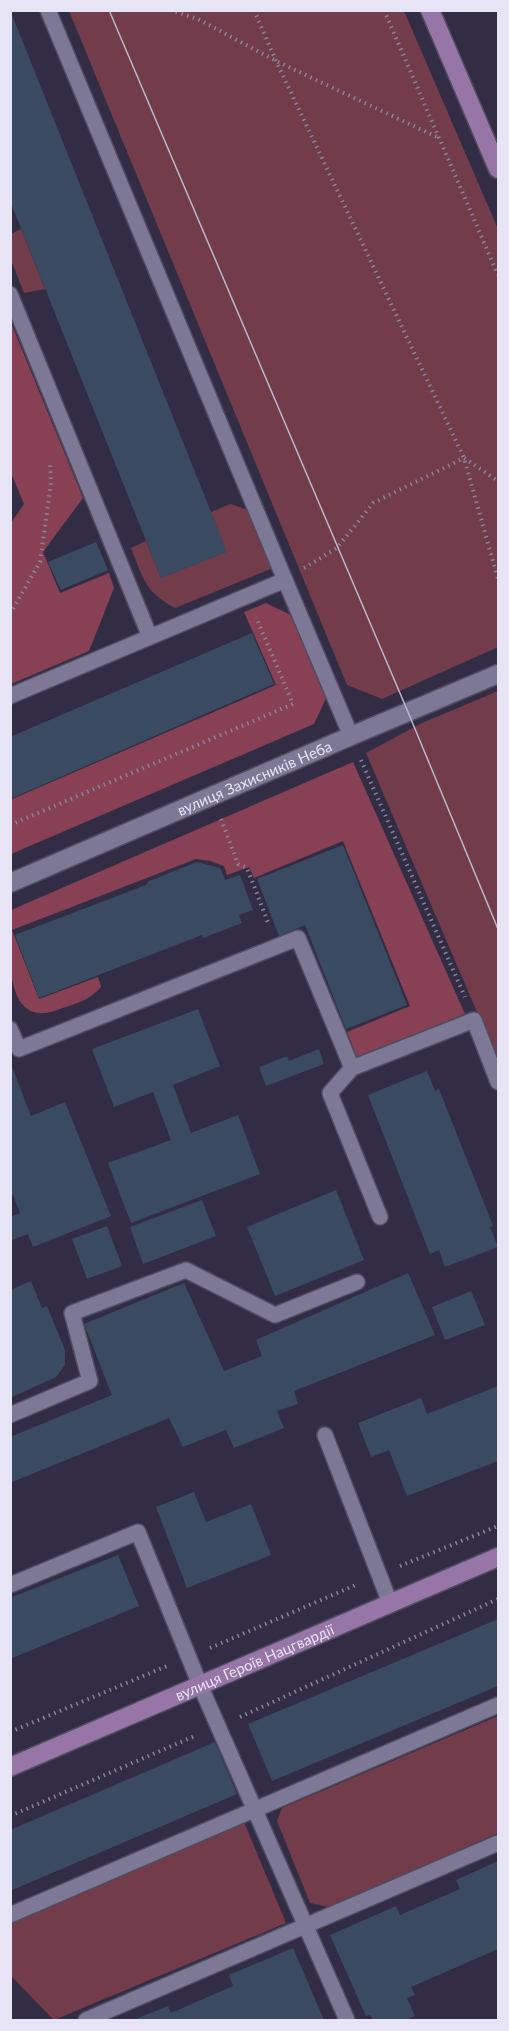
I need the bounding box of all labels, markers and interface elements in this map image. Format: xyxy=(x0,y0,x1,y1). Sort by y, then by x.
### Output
street label: вулиця Захисників Неба xyxy=(174,736,334,819)
street label: вулиця Героїв Нацгвардії xyxy=(172,1620,337,1704)

